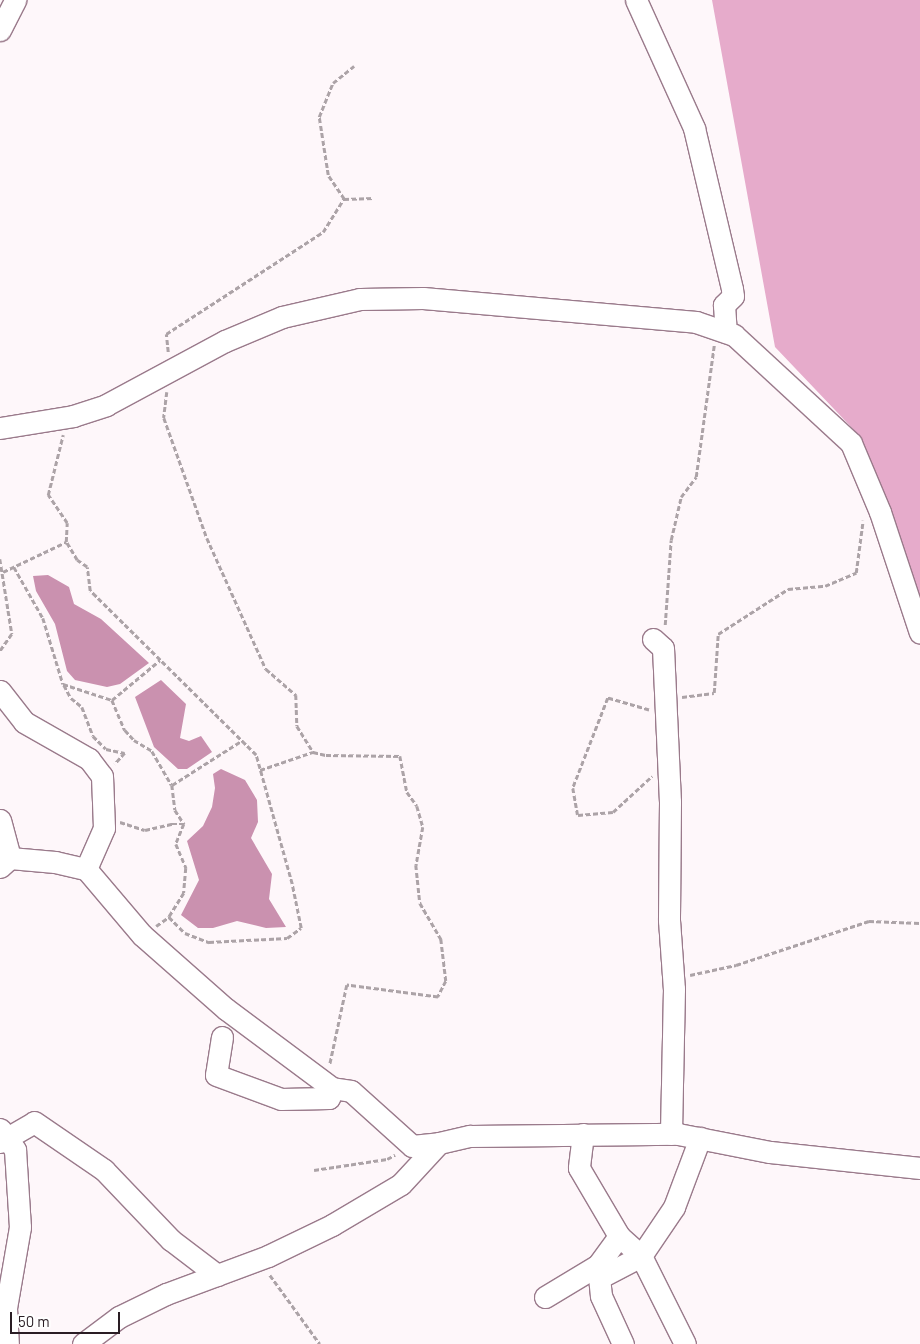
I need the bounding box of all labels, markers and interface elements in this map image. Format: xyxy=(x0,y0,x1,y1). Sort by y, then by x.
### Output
scale bar xyxy=(12,1302,122,1334)
text: 50 m xyxy=(18,1312,50,1330)

